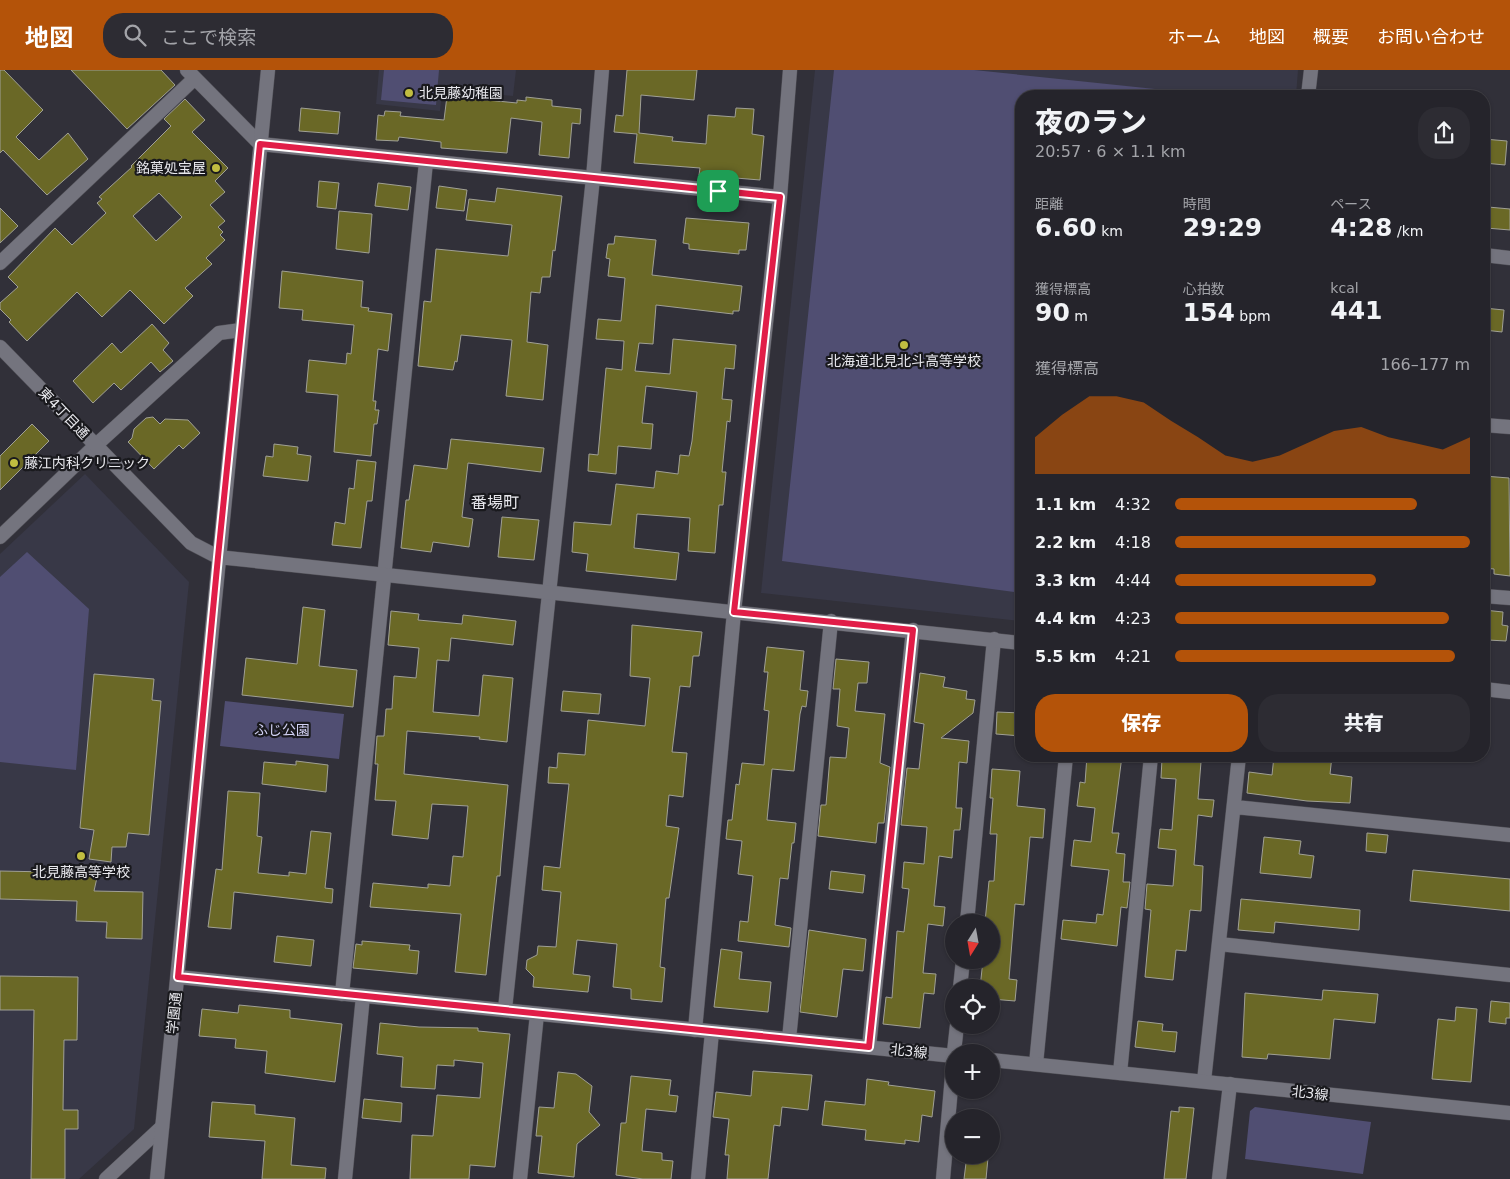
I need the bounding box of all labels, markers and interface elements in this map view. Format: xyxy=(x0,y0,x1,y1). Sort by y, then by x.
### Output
search box xyxy=(103,13,453,58)
icon: search xyxy=(121,21,149,49)
text: 地図 xyxy=(25,24,73,52)
text: ここで検索 xyxy=(161,26,256,48)
text: ホーム xyxy=(1168,26,1221,47)
text: 地図 xyxy=(1249,26,1285,47)
text: 概要 xyxy=(1313,26,1349,47)
text: お問い合わせ xyxy=(1377,26,1485,47)
place label: 北見藤幼稚園 xyxy=(419,85,503,101)
marker: 北見藤幼稚園 xyxy=(403,87,415,99)
text: 夜のラン xyxy=(1035,106,1147,139)
button: share xyxy=(1418,107,1470,159)
text: 20:57 · 6 × 1.1 km xyxy=(1035,142,1186,161)
place label: 銘菓処宝屋 xyxy=(136,160,206,176)
marker: 銘菓処宝屋 xyxy=(210,162,222,174)
pin xyxy=(697,170,739,212)
icon: arrive xyxy=(704,177,732,205)
text: 距離 xyxy=(1035,196,1063,212)
text: 時間 xyxy=(1183,196,1211,212)
text: ペース xyxy=(1330,196,1372,212)
text: 6.60 xyxy=(1035,213,1097,242)
text: 29:29 xyxy=(1183,213,1262,242)
text: 4:28 xyxy=(1330,213,1393,242)
text: km xyxy=(1097,223,1123,239)
text: /km xyxy=(1393,223,1423,239)
text: kcal xyxy=(1330,280,1359,296)
text: 獲得標高 xyxy=(1035,281,1091,297)
text: 心拍数 xyxy=(1183,281,1225,297)
text: 441 xyxy=(1330,296,1383,325)
text: 90 xyxy=(1035,298,1070,327)
text: 154 xyxy=(1183,298,1235,327)
text: m xyxy=(1070,308,1088,324)
text: bpm xyxy=(1235,308,1271,324)
marker: 北海道北見北斗高等学校 xyxy=(898,339,910,351)
place label: 北海道北見北斗高等学校 xyxy=(827,353,981,369)
text: 166–177 m xyxy=(1380,355,1470,374)
text: 獲得標高 xyxy=(1035,359,1099,378)
street label: 東4丁目通 xyxy=(36,384,92,442)
place label: 藤江内科クリニック xyxy=(24,455,150,471)
marker: 藤江内科クリニック xyxy=(8,457,20,469)
district label: 番場町 xyxy=(471,493,519,512)
text: 1.1 km xyxy=(1035,495,1096,514)
text: 4:32 xyxy=(1115,495,1151,514)
text: 2.2 km xyxy=(1035,533,1096,552)
text: 4:18 xyxy=(1115,533,1151,552)
text: 3.3 km xyxy=(1035,571,1096,590)
text: 4:44 xyxy=(1115,571,1151,590)
text: 4.4 km xyxy=(1035,609,1096,628)
text: 4:23 xyxy=(1115,609,1151,628)
text: 5.5 km xyxy=(1035,647,1096,666)
text: 4:21 xyxy=(1115,647,1151,666)
button: 保存 xyxy=(1035,694,1248,752)
button: 共有 xyxy=(1258,694,1470,752)
park label: ふじ公園 xyxy=(254,722,310,738)
marker: 北見藤高等学校 xyxy=(75,850,87,862)
place label: 北見藤高等学校 xyxy=(32,864,130,880)
north arrow xyxy=(945,914,1000,969)
map controls xyxy=(945,914,1000,1164)
button: locate xyxy=(945,979,1000,1034)
street label: 学園通 xyxy=(164,991,184,1035)
street label: 北3線 xyxy=(890,1041,928,1061)
button: + xyxy=(945,1044,1000,1099)
street label: 北3線 xyxy=(1291,1083,1329,1103)
button: − xyxy=(945,1109,1000,1164)

